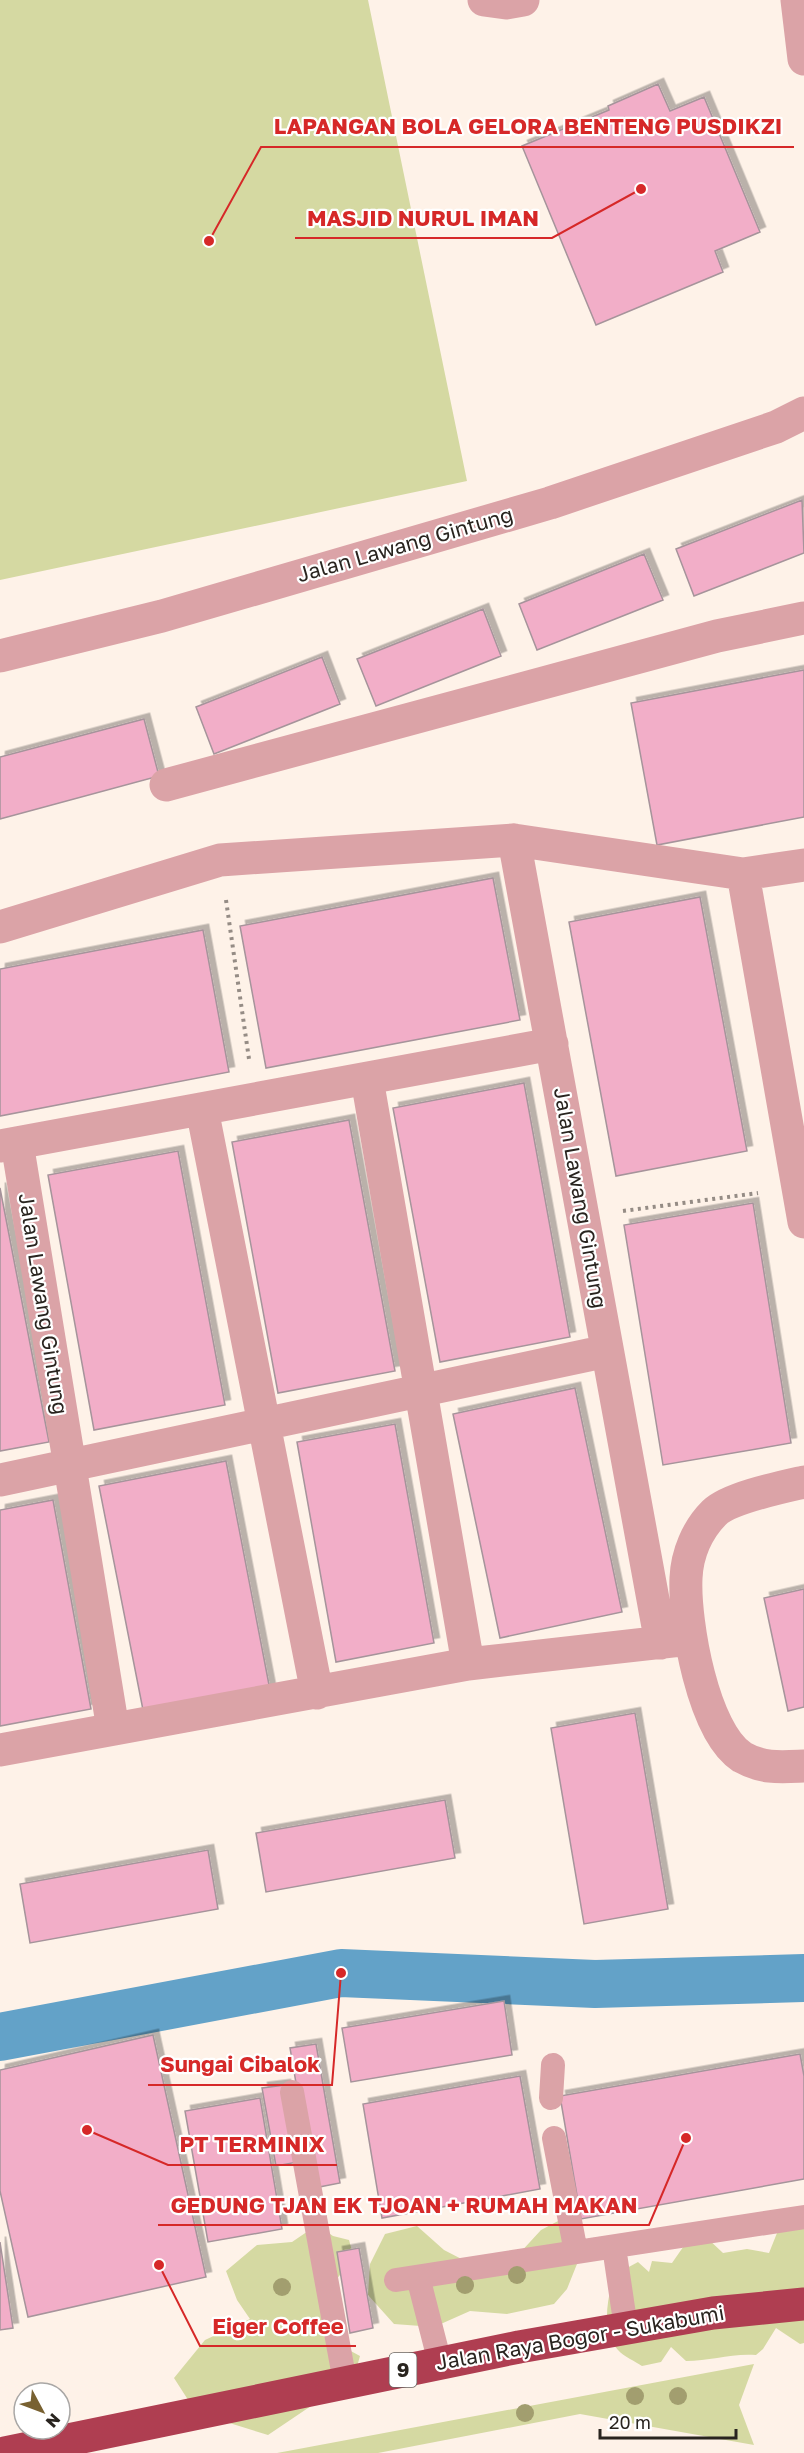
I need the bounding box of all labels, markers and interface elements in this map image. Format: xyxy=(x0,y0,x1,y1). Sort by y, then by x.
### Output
callout: LAPANGAN BOLA GELORA BENTENG PUSDIKZI xyxy=(261,107,794,147)
text: LAPANGAN BOLA GELORA BENTENG PUSDIKZI xyxy=(274,112,782,139)
callout: MASJID NURUL IMAN xyxy=(295,198,552,238)
text: MASJID NURUL IMAN xyxy=(307,204,539,231)
street label: Jalan Lawang Gintung xyxy=(294,501,516,587)
street label: Jalan Lawang Gintung xyxy=(549,1085,613,1310)
street label: Jalan Lawang Gintung xyxy=(14,1191,74,1416)
callout: Sungai Cibalok xyxy=(148,2045,332,2085)
text: Sungai Cibalok xyxy=(160,2050,320,2077)
callout: PT TERMINIX xyxy=(168,2125,337,2165)
text: PT TERMINIX xyxy=(180,2130,325,2157)
callout: GEDUNG TJAN EK TJOAN + RUMAH MAKAN xyxy=(158,2185,649,2225)
text: GEDUNG TJAN EK TJOAN + RUMAH MAKAN xyxy=(170,2191,638,2218)
street label: Jalan Raya Bogor - Sukabumi xyxy=(434,2299,726,2375)
callout: Eiger Coffee xyxy=(200,2306,356,2346)
text: Eiger Coffee xyxy=(212,2312,344,2339)
road number: 9 xyxy=(390,2353,416,2387)
north arrow xyxy=(12,2381,72,2441)
scale bar xyxy=(600,2402,736,2440)
text: N xyxy=(42,2410,65,2432)
text: 20 m xyxy=(609,2411,651,2433)

